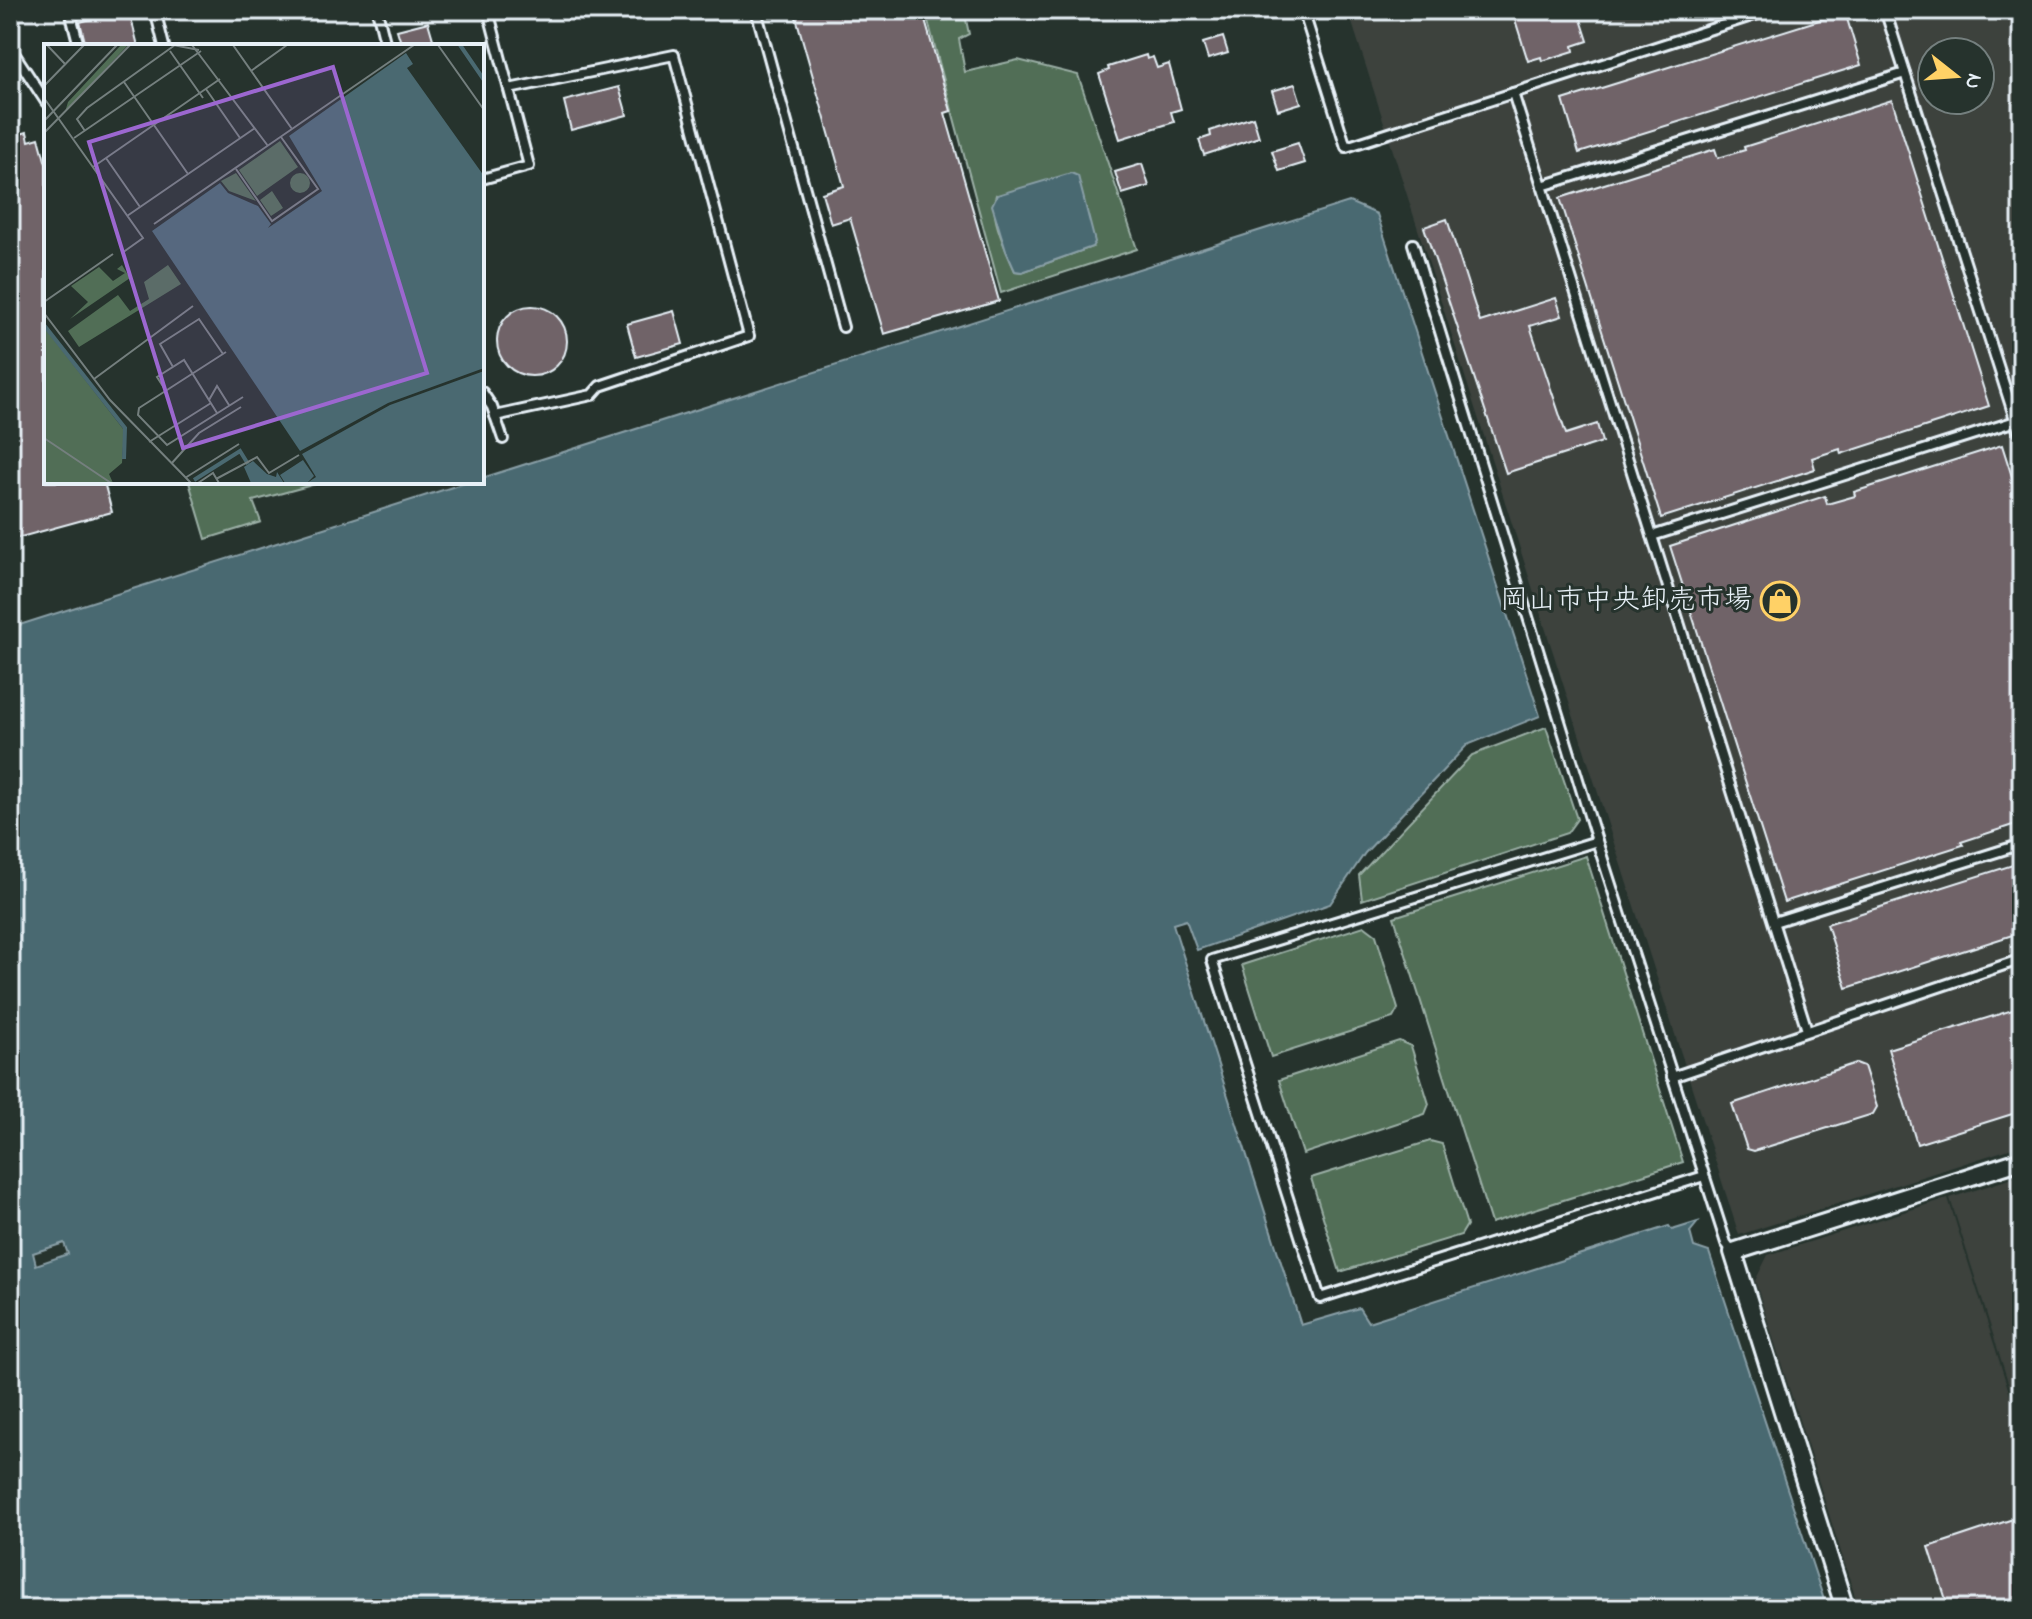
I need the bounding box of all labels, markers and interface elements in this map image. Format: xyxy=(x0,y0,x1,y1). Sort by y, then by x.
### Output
north arrow xyxy=(1916,36,1996,116)
inset map xyxy=(44,44,484,484)
text: N xyxy=(1955,69,1990,93)
shop icon: 岡山市中央卸売市場 xyxy=(1759,580,1801,622)
place label: 岡山市中央卸売市場 xyxy=(1500,581,1752,622)

